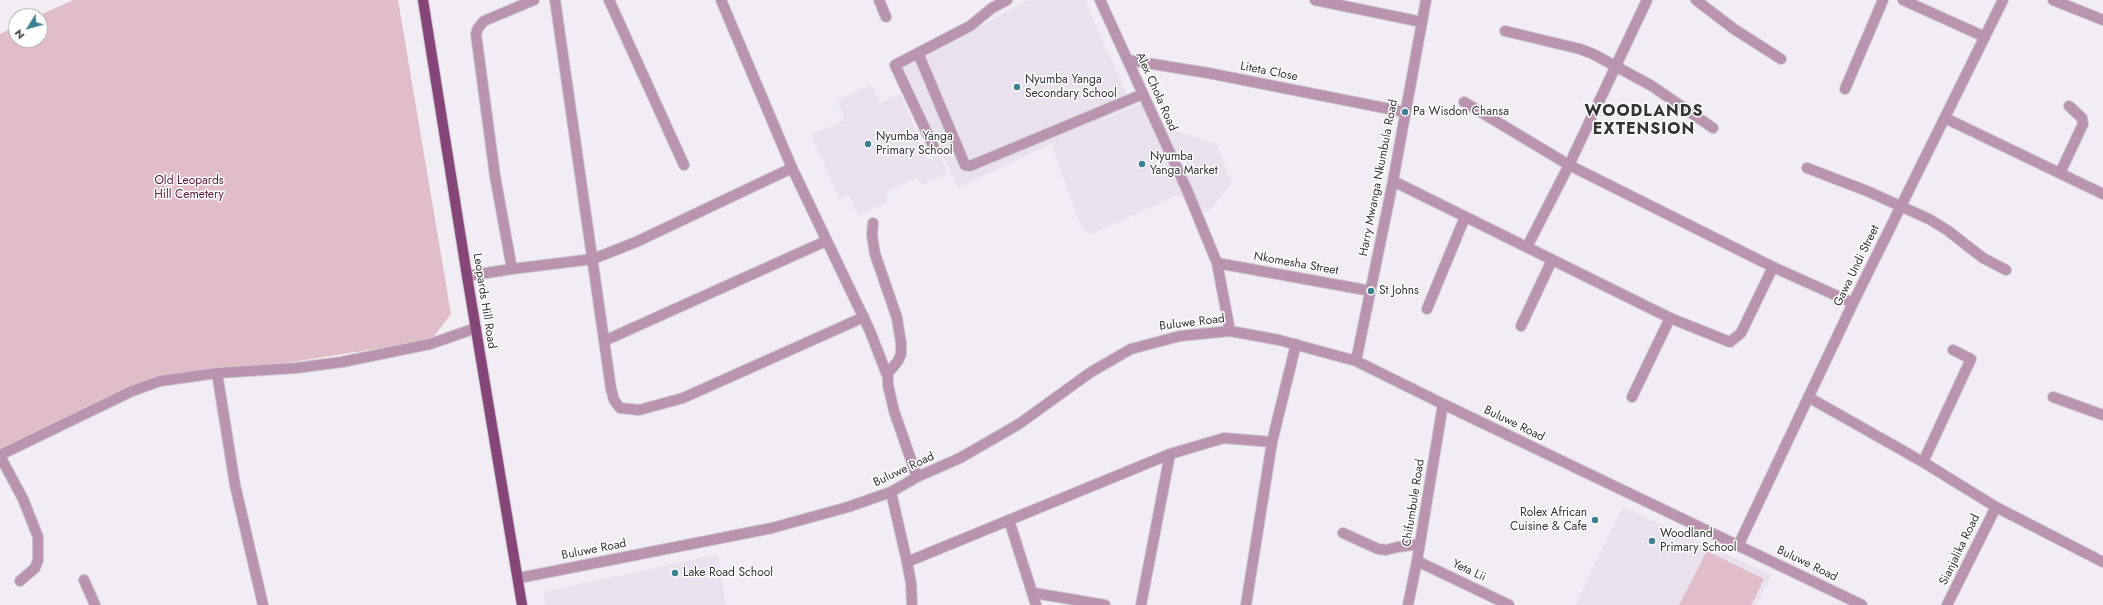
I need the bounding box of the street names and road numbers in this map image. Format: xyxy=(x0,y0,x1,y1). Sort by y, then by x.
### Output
street label: Alex Chola Road xyxy=(1132,51,1180,133)
street label: Liteta Close xyxy=(1239,59,1299,85)
street label: Harry Mwanga Nkumbula Road xyxy=(1357,98,1401,258)
street label: Gawa Undi Street xyxy=(1831,223,1883,309)
street label: Nkomesha Street xyxy=(1253,249,1339,279)
street label: Leopards Hill Road xyxy=(469,252,499,350)
street label: Buluwe Road xyxy=(1159,312,1225,334)
street label: Buluwe Road xyxy=(1481,403,1547,445)
street label: Buluwe Road xyxy=(871,450,937,490)
street label: Chifumbule Road xyxy=(1400,458,1428,548)
street label: Sianjalika Road xyxy=(1937,512,1983,588)
street label: Buluwe Road xyxy=(560,537,628,563)
street label: Buluwe Road xyxy=(1774,543,1840,585)
street label: Yeta Lii xyxy=(1450,557,1488,585)

